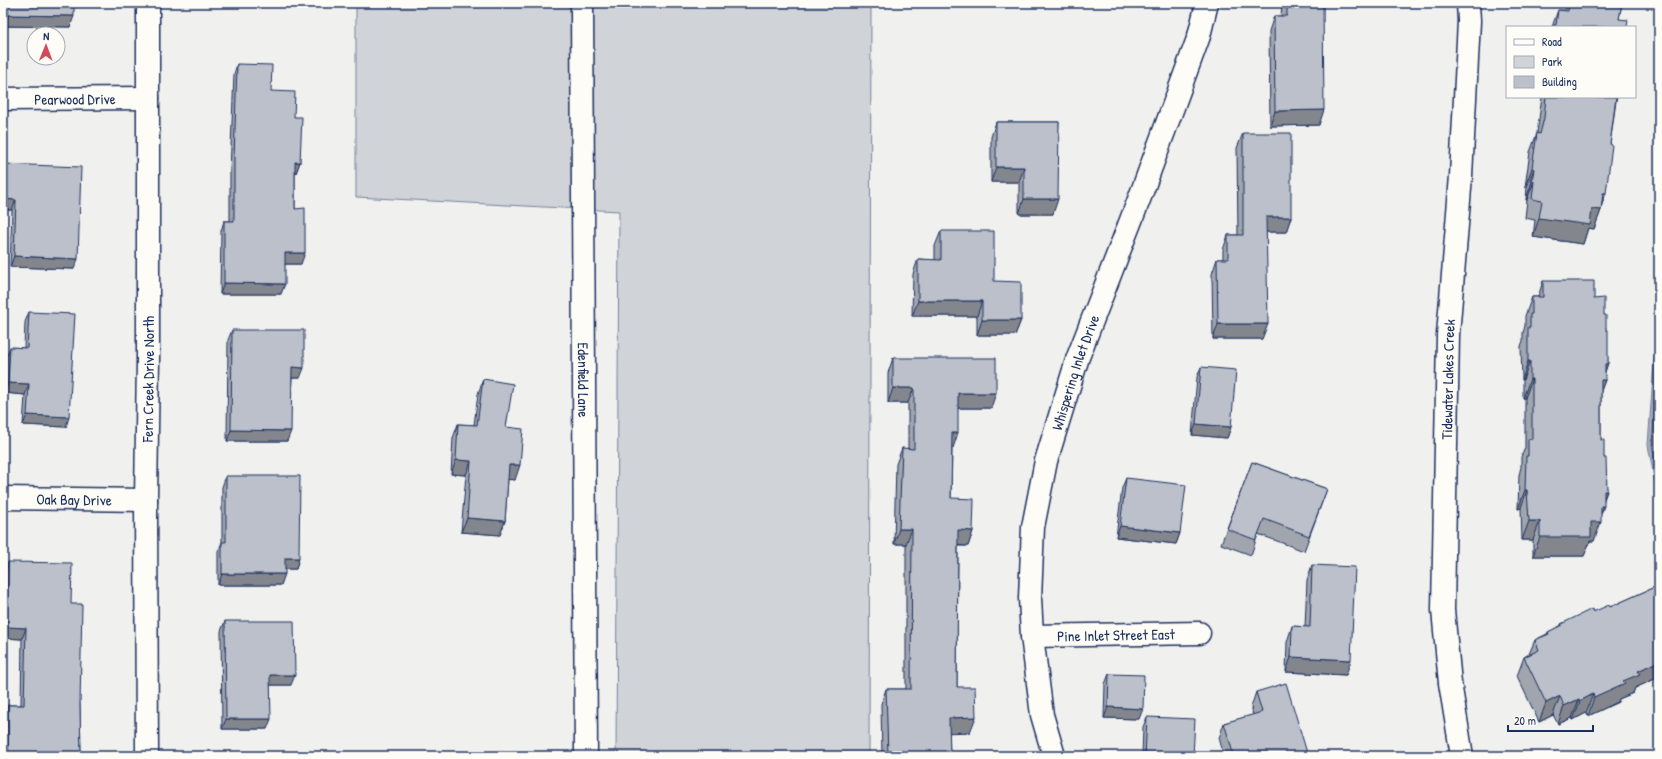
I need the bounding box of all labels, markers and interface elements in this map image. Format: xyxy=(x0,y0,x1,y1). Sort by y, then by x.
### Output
north arrow xyxy=(26,26,66,66)
legend xyxy=(1506,26,1636,98)
text: N xyxy=(43,29,49,43)
text: Road xyxy=(1542,33,1562,50)
text: Park xyxy=(1542,53,1562,70)
text: Building xyxy=(1542,73,1577,90)
street label: Pearwood Drive xyxy=(34,88,116,109)
street label: Whispering Inlet Drive xyxy=(1046,312,1104,432)
street label: Fern Creek Drive North xyxy=(136,316,159,443)
street label: Tidewater Lakes Creek xyxy=(1436,318,1460,440)
street label: Edenfield Lane xyxy=(573,343,595,417)
street label: Oak Bay Drive xyxy=(36,488,112,510)
street label: Pine Inlet Street East xyxy=(1057,623,1176,646)
scale bar xyxy=(1508,707,1593,733)
text: 20 m xyxy=(1514,712,1536,729)

